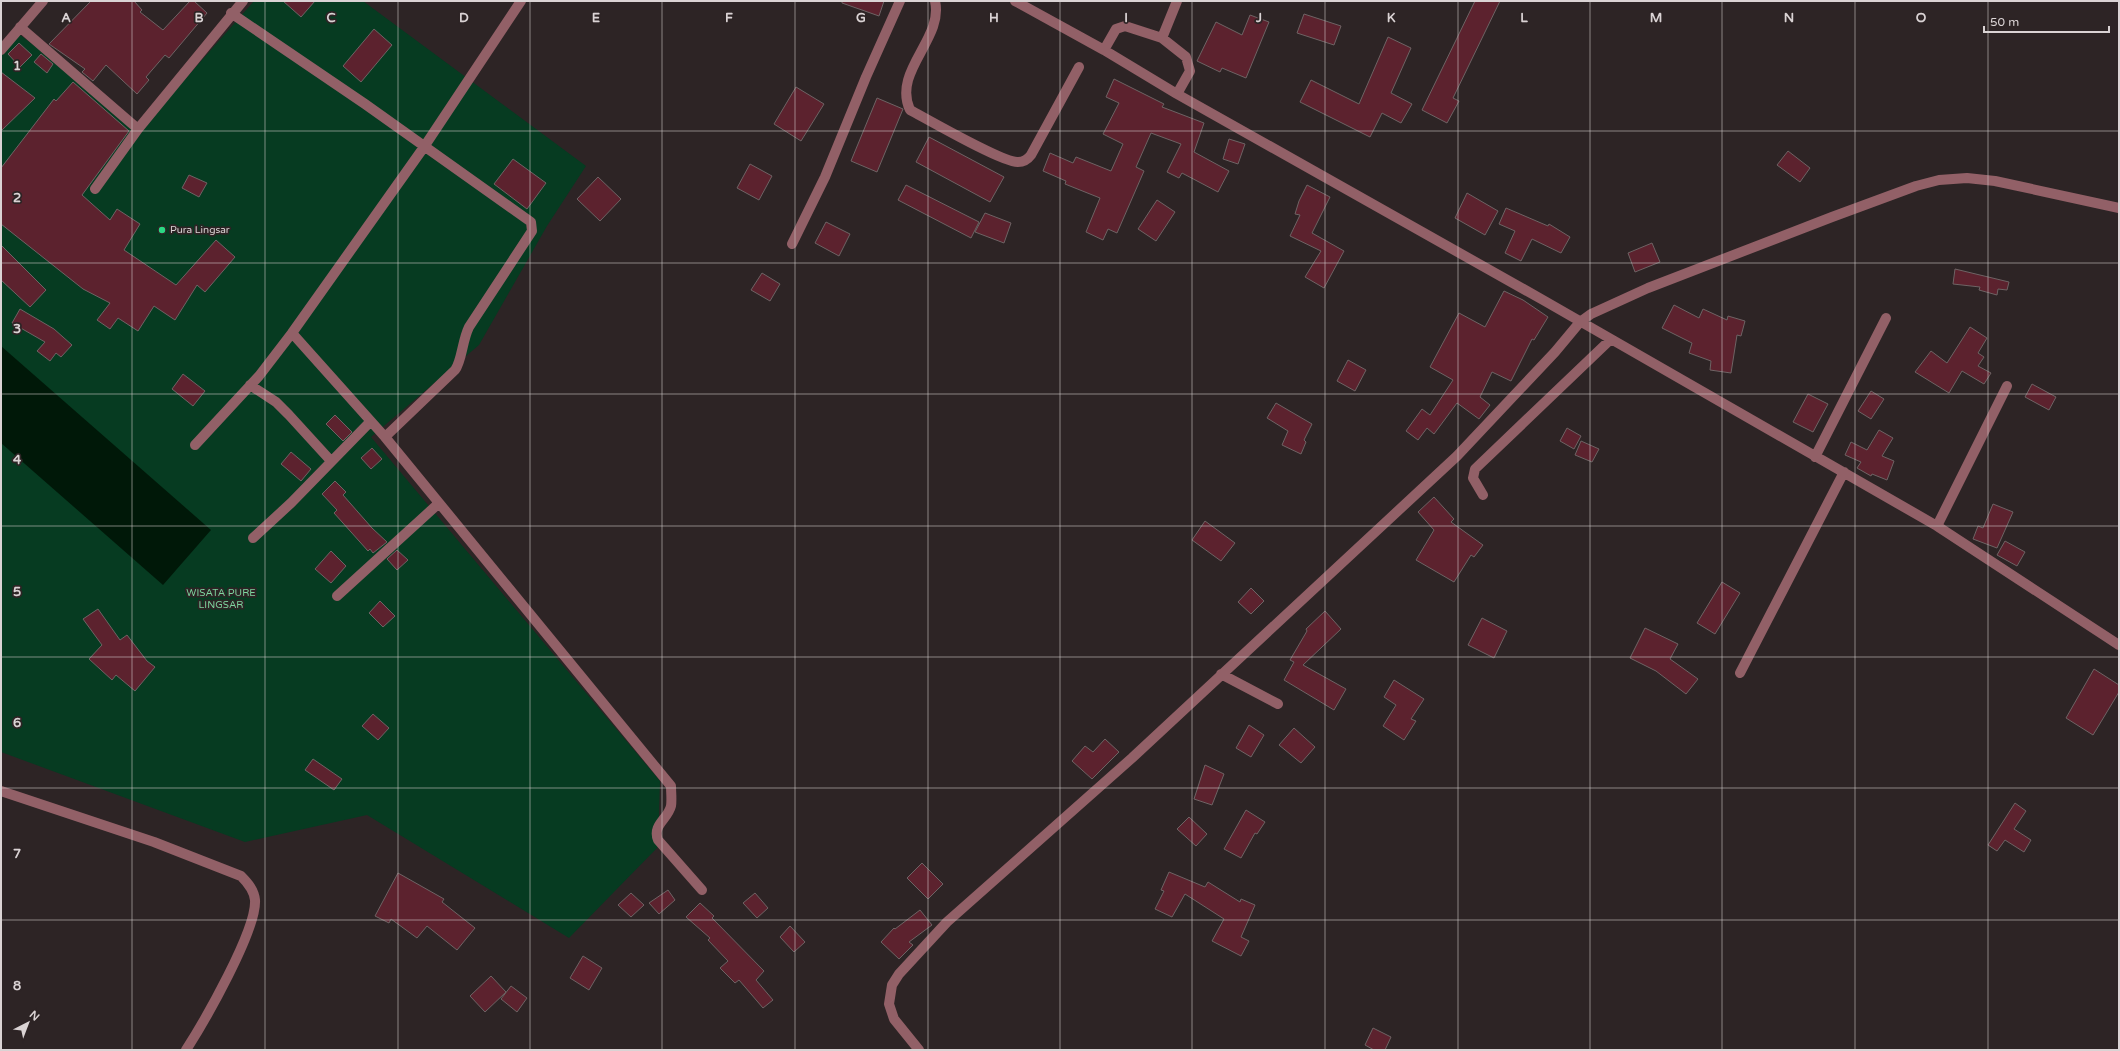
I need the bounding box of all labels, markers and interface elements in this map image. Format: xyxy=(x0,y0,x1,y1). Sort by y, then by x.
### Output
scale bar xyxy=(1984,8,2109,34)
text: A xyxy=(61,10,71,26)
text: B xyxy=(194,10,204,26)
text: C xyxy=(326,10,336,26)
text: D xyxy=(459,10,469,26)
text: E xyxy=(592,10,600,26)
text: F xyxy=(725,10,733,26)
text: G xyxy=(856,10,866,26)
text: H xyxy=(989,10,999,26)
text: I xyxy=(1124,10,1128,26)
text: J xyxy=(1255,10,1262,26)
text: K xyxy=(1387,10,1396,26)
text: L xyxy=(1520,10,1528,26)
text: M xyxy=(1650,10,1662,26)
text: N xyxy=(1784,10,1794,26)
text: O xyxy=(1916,10,1927,26)
text: 50 m xyxy=(1990,15,2019,29)
text: 1 xyxy=(13,58,21,74)
text: 2 xyxy=(13,190,21,206)
place label: Pura Lingsar xyxy=(170,224,230,236)
marker: Pura Lingsar xyxy=(157,225,167,235)
text: 3 xyxy=(13,321,21,337)
text: 4 xyxy=(13,452,22,468)
text: 5 xyxy=(13,584,21,600)
park label: WISATA PURE LINGSAR xyxy=(186,587,256,611)
text: 6 xyxy=(13,715,21,731)
text: 7 xyxy=(13,846,21,862)
text: 8 xyxy=(13,978,21,994)
north arrow xyxy=(8,1003,48,1043)
text: N xyxy=(27,1008,42,1024)

